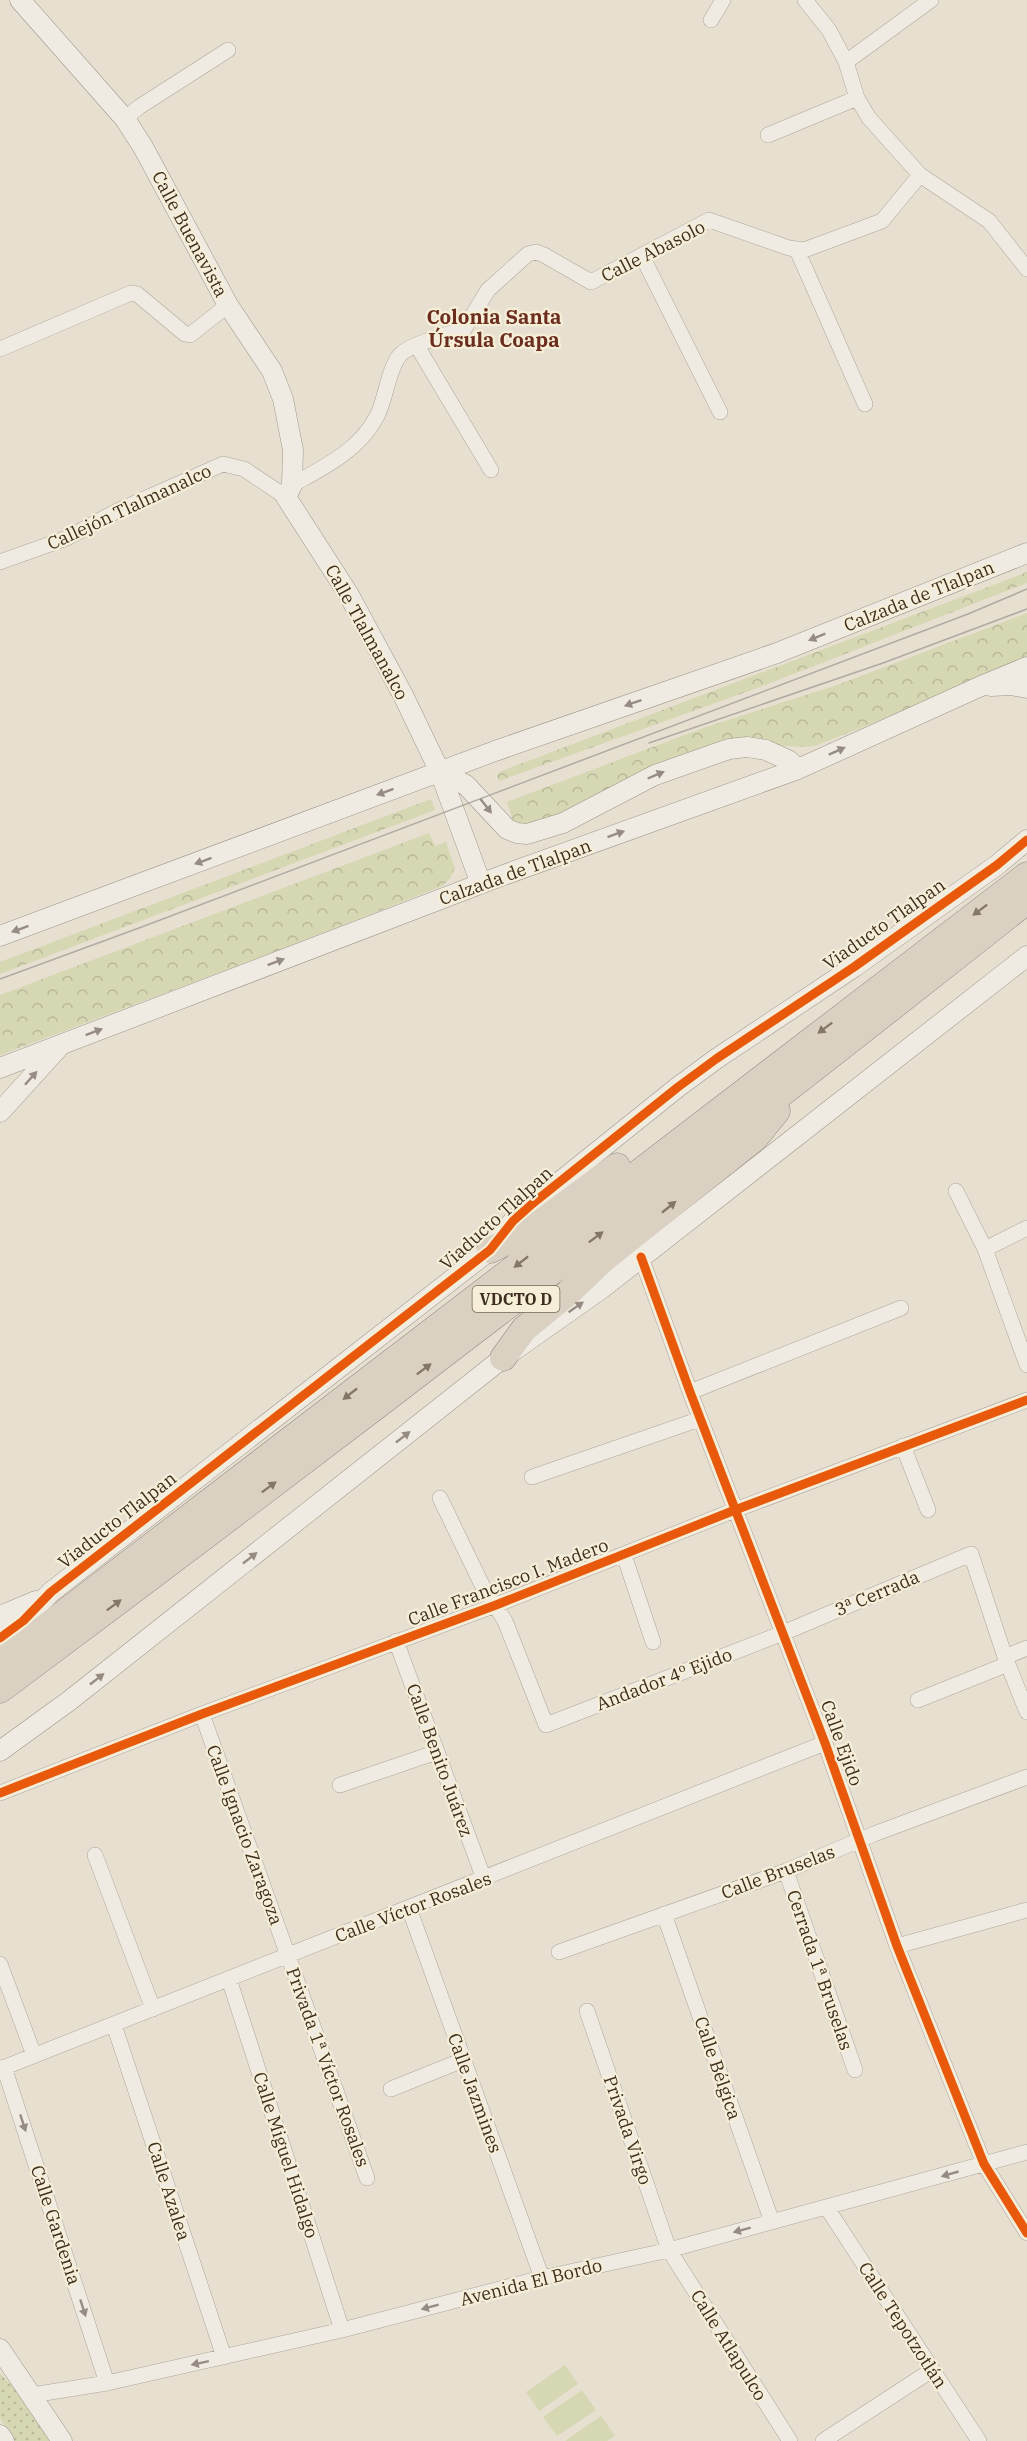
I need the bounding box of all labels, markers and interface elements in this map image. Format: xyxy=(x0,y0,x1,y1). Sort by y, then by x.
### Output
street label: Calle Buenavista xyxy=(147,167,233,301)
street label: Calle Abasolo xyxy=(597,215,709,287)
district label: Colonia Santa Úrsula Coapa xyxy=(426,303,562,353)
street label: Callejón Tlalmanalco xyxy=(43,459,215,555)
street label: Calzada de Tlalpan xyxy=(840,555,998,637)
street label: Calle Tlalmanalco xyxy=(320,560,414,704)
one-way arrow xyxy=(807,632,825,642)
one-way arrow xyxy=(624,699,642,709)
one-way arrow xyxy=(829,746,847,756)
one-way arrow xyxy=(648,770,666,780)
one-way arrow xyxy=(376,788,394,798)
one-way arrow xyxy=(479,799,491,814)
one-way arrow xyxy=(607,829,625,839)
street label: Calzada de Tlalpan xyxy=(436,834,594,910)
one-way arrow xyxy=(194,856,212,866)
street label: Viaducto Tlalpan xyxy=(818,873,950,975)
one-way arrow xyxy=(973,904,989,916)
one-way arrow xyxy=(11,924,29,934)
one-way arrow xyxy=(267,957,285,967)
one-way arrow xyxy=(818,1022,833,1034)
one-way arrow xyxy=(85,1027,103,1036)
one-way arrow xyxy=(24,1071,37,1086)
street label: Viaducto Tlalpan xyxy=(435,1161,557,1275)
one-way arrow xyxy=(662,1201,677,1213)
one-way arrow xyxy=(588,1231,604,1244)
one-way arrow xyxy=(513,1256,529,1268)
road number: VDCTO D xyxy=(472,1286,560,1312)
one-way arrow xyxy=(567,1301,583,1313)
one-way arrow xyxy=(417,1363,432,1375)
one-way arrow xyxy=(342,1387,357,1399)
one-way arrow xyxy=(395,1430,411,1443)
street label: Viaducto Tlalpan xyxy=(53,1467,181,1573)
one-way arrow xyxy=(262,1482,277,1494)
street label: Calle Francisco I. Madero xyxy=(405,1533,611,1631)
one-way arrow xyxy=(243,1552,258,1564)
street label: 3ª Cerrada xyxy=(831,1565,923,1621)
one-way arrow xyxy=(106,1599,122,1611)
street label: Andador 4º Ejido xyxy=(593,1642,735,1716)
one-way arrow xyxy=(90,1673,105,1686)
street label: Calle Benito Juárez xyxy=(402,1680,478,1840)
street label: Calle Ejido xyxy=(816,1697,868,1789)
street label: Calle Ignacio Zaragoza xyxy=(202,1742,288,1928)
street label: Calle Bruselas xyxy=(718,1840,838,1904)
street label: Calle Víctor Rosales xyxy=(332,1867,494,1947)
street label: Cerrada 1ª Bruselas xyxy=(782,1887,858,2053)
street label: Privada 1ª Víctor Rosales xyxy=(281,1964,375,2170)
street label: Calle Bélgica xyxy=(690,2013,746,2123)
street label: Calle Jazmines xyxy=(443,2030,507,2156)
street label: Calle Miguel Hidalgo xyxy=(248,2069,324,2241)
street label: Privada Virgo xyxy=(599,2072,657,2188)
one-way arrow xyxy=(18,2114,28,2132)
street label: Calle Azalea xyxy=(142,2139,196,2244)
street label: Calle Gardenia xyxy=(26,2162,86,2288)
one-way arrow xyxy=(941,2169,960,2179)
one-way arrow xyxy=(733,2226,751,2236)
street label: Avenida El Bordo xyxy=(458,2253,604,2311)
street label: Calle Tepotzotlán xyxy=(853,2257,953,2393)
street label: Calle Atlapulco xyxy=(686,2285,772,2405)
one-way arrow xyxy=(79,2299,88,2317)
one-way arrow xyxy=(421,2303,440,2313)
one-way arrow xyxy=(191,2358,209,2368)

